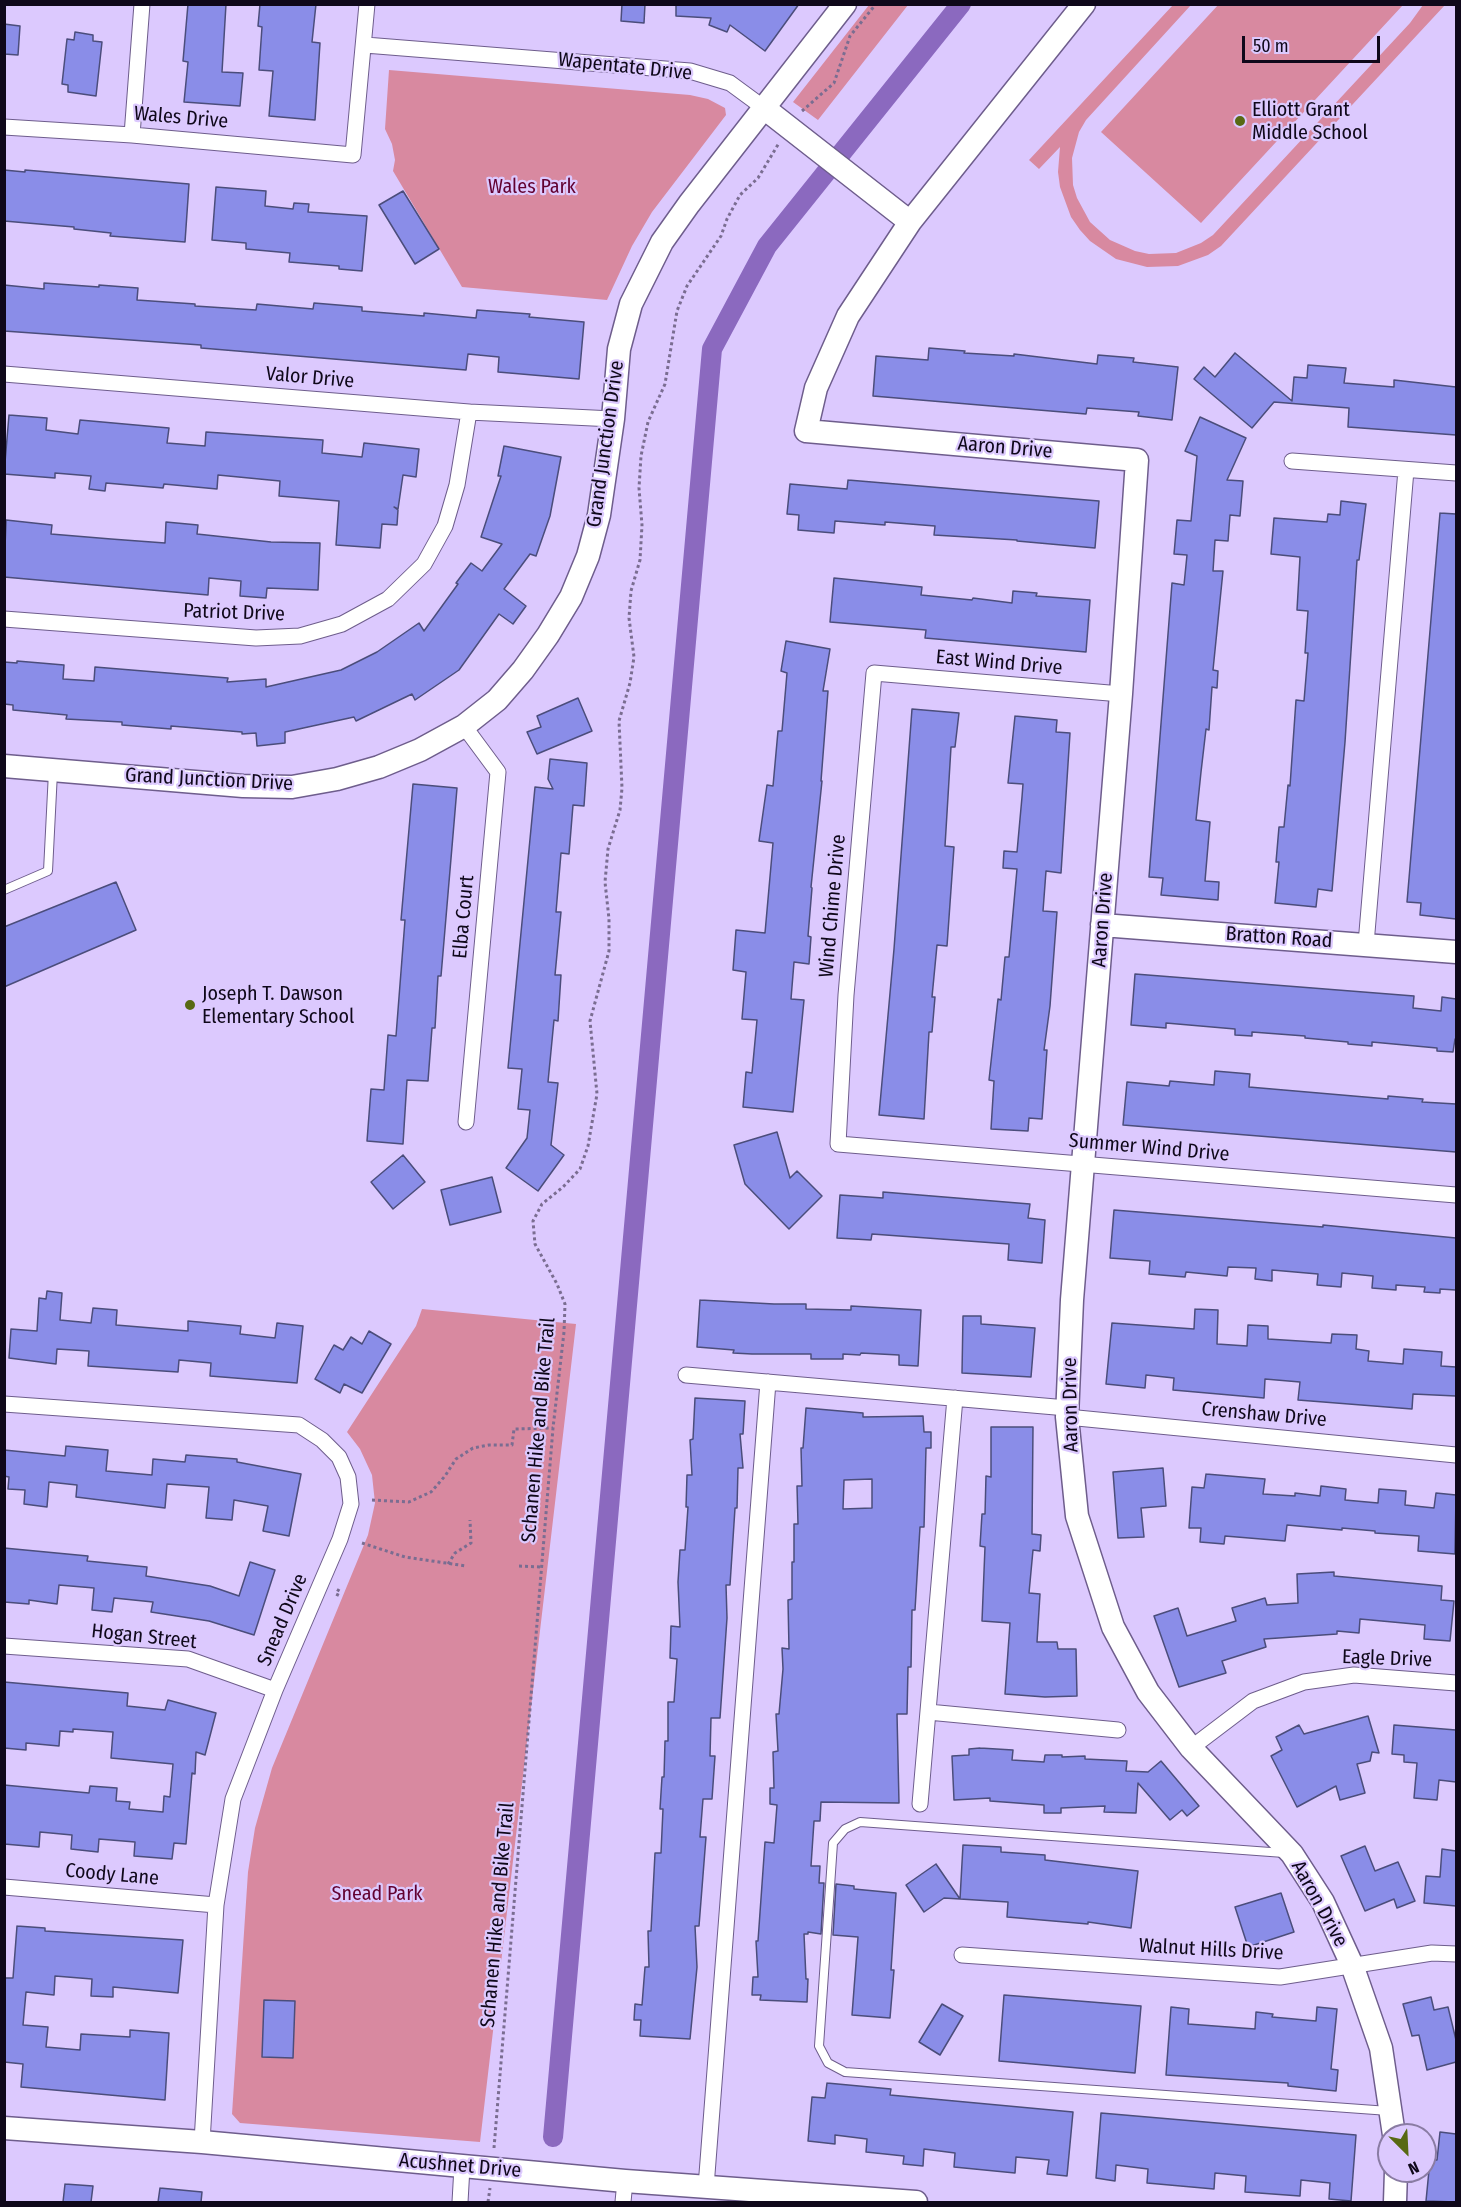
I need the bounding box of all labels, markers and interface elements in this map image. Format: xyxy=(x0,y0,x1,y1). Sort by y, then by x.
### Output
scale bar xyxy=(1245,24,1383,62)
text: 50 m xyxy=(1253,35,1289,57)
street label: Wapentate Drive xyxy=(557,48,693,86)
place label: Elliott Grant Middle School xyxy=(1252,98,1368,145)
street label: Wales Drive xyxy=(133,102,229,134)
marker: Elliott Grant Middle School xyxy=(1233,114,1247,128)
park label: Wales Park xyxy=(488,175,576,199)
street label: Grand Junction Drive xyxy=(582,359,630,529)
street label: Valor Drive xyxy=(265,362,355,394)
street label: Aaron Drive xyxy=(957,432,1053,464)
street label: Patriot Drive xyxy=(183,599,285,627)
street label: East Wind Drive xyxy=(935,646,1063,680)
street label: Grand Junction Drive xyxy=(124,764,294,796)
street label: Wind Chime Drive xyxy=(815,833,851,979)
street label: Aaron Drive xyxy=(1088,872,1118,968)
street label: Elba Court xyxy=(448,874,480,960)
street label: Bratton Road xyxy=(1225,922,1333,954)
place label: Joseph T. Dawson Elementary School xyxy=(202,982,354,1029)
marker: Joseph T. Dawson Elementary School xyxy=(183,998,197,1012)
street label: Summer Wind Drive xyxy=(1068,1129,1230,1167)
street label: Schanen Hike and Bike Trail xyxy=(517,1316,561,1544)
street label: Aaron Drive xyxy=(1058,1357,1084,1453)
street label: Crenshaw Drive xyxy=(1200,1398,1328,1432)
street label: Snead Drive xyxy=(253,1570,313,1670)
street label: Hogan Street xyxy=(90,1620,198,1654)
street label: Eagle Drive xyxy=(1341,1645,1433,1673)
street label: Schanen Hike and Bike Trail xyxy=(476,1801,520,2029)
street label: Aaron Drive xyxy=(1286,1857,1352,1951)
street label: Coody Lane xyxy=(64,1859,160,1891)
park label: Snead Park xyxy=(332,1882,422,1906)
street label: Walnut Hills Drive xyxy=(1138,1934,1284,1966)
north arrow xyxy=(1377,2123,1437,2183)
street label: Acushnet Drive xyxy=(398,2149,522,2183)
text: N xyxy=(1405,2157,1422,2179)

